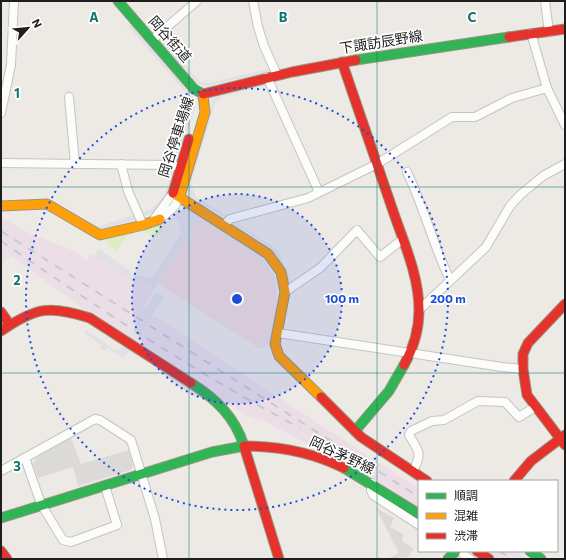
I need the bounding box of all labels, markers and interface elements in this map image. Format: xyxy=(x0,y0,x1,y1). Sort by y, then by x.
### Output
north arrow xyxy=(8,8,48,48)
text: A xyxy=(89,9,99,25)
text: B xyxy=(279,9,288,25)
text: C xyxy=(468,9,477,25)
street label: 岡谷街道 xyxy=(146,12,195,65)
text: N xyxy=(30,17,45,30)
street label: 下諏訪辰野線 xyxy=(338,27,424,56)
text: 1 xyxy=(14,85,20,101)
street label: 岡谷停車場線 xyxy=(154,94,197,179)
text: 2 xyxy=(13,272,21,288)
text: 100 m xyxy=(325,291,359,305)
text: 200 m xyxy=(430,291,466,305)
centre of rings xyxy=(230,292,244,306)
street label: 岡谷茅野線 xyxy=(307,432,378,477)
text: 3 xyxy=(13,458,21,474)
legend xyxy=(418,480,558,552)
text: 順調 xyxy=(454,488,478,502)
text: 混雑 xyxy=(454,508,478,522)
text: 渋滞 xyxy=(454,528,478,542)

